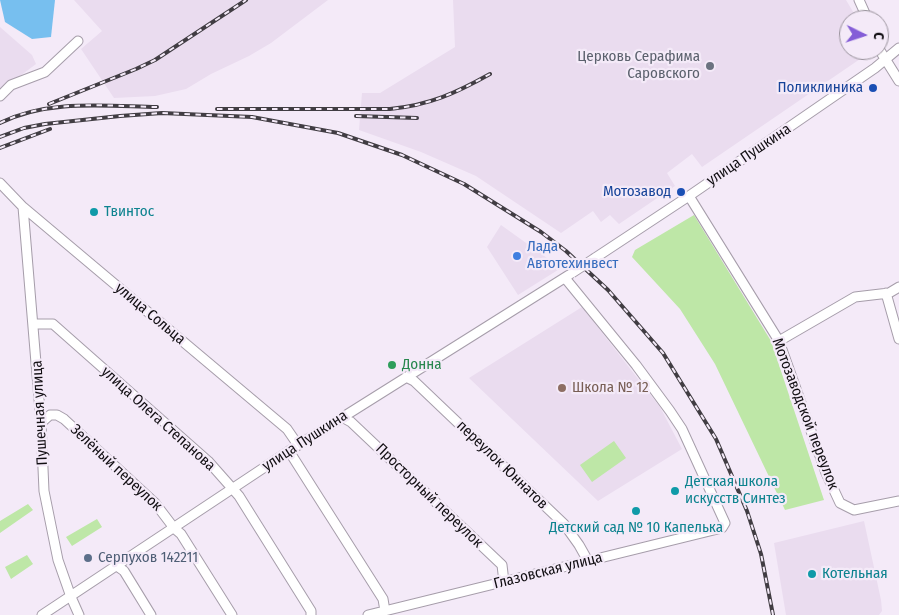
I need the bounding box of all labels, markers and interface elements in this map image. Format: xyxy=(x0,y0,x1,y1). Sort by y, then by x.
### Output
north arrow xyxy=(839,10,889,60)
text: С xyxy=(870,32,887,40)
place label: Церковь Серафима Саровского xyxy=(577,48,700,83)
marker: Церковь Серафима Саровского xyxy=(704,60,716,72)
place label: Поликлиника xyxy=(777,79,863,97)
marker: Поликлиника xyxy=(867,82,879,94)
street label: улица Пушкина xyxy=(703,120,795,190)
place label: Мотозавод xyxy=(603,183,671,201)
marker: Мотозавод xyxy=(675,186,687,198)
place label: Твинтос xyxy=(104,203,154,221)
marker: Твинтос xyxy=(88,206,100,218)
place label: Лада Автотехинвест xyxy=(527,238,618,273)
marker: Лада Автотехинвест xyxy=(511,250,523,262)
street label: улица Сольца xyxy=(111,279,189,349)
street label: Мотозаводской переулок xyxy=(768,336,842,492)
place label: Донна xyxy=(402,356,442,374)
marker: Донна xyxy=(386,359,398,371)
street label: Пушечная улица xyxy=(28,360,52,466)
street label: улица Олега Степанова xyxy=(97,363,219,475)
place label: Школа № 12 xyxy=(572,379,649,397)
marker: Школа № 12 xyxy=(556,382,568,394)
street label: улица Пушкина xyxy=(259,407,351,475)
street label: переулок Юннатов xyxy=(453,417,551,513)
street label: Зелёный переулок xyxy=(66,421,166,515)
street label: Просторный переулок xyxy=(372,440,486,552)
place label: Детская школа искусств Синтез xyxy=(685,473,786,508)
marker: Детская школа искусств Синтез xyxy=(669,485,681,497)
marker: Детский сад № 10 Капелька xyxy=(630,505,642,517)
place label: Детский сад № 10 Капелька xyxy=(549,519,723,537)
place label: Серпухов 142211 xyxy=(98,549,198,567)
street label: Глазовская улица xyxy=(492,549,604,593)
marker: Серпухов 142211 xyxy=(82,552,94,564)
place label: Котельная xyxy=(822,565,888,583)
marker: Котельная xyxy=(806,568,818,580)

